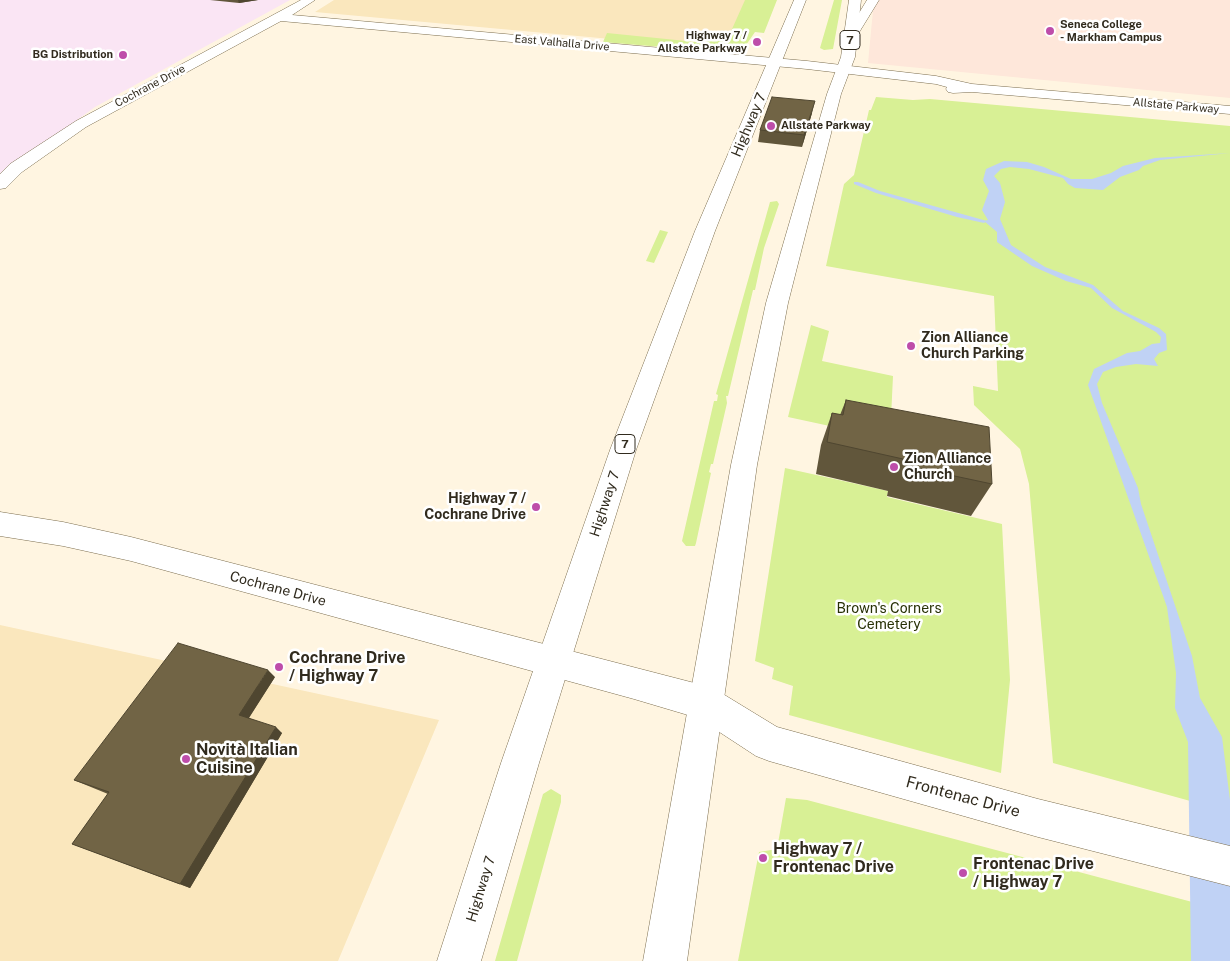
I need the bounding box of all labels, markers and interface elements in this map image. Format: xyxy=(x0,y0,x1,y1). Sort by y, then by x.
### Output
place label: Seneca College - Markham Campus xyxy=(1060,18,1162,44)
marker: Seneca College - Markham Campus xyxy=(1044,25,1056,37)
place label: Highway 7 / Allstate Parkway xyxy=(657,29,747,55)
road number: 7 xyxy=(840,30,860,50)
street label: East Valhalla Drive xyxy=(514,32,610,54)
marker: Highway 7 / Allstate Parkway xyxy=(751,36,763,48)
place label: BG Distribution xyxy=(32,48,113,62)
marker: BG Distribution xyxy=(117,49,129,61)
street label: Cochrane Drive xyxy=(113,62,187,110)
street label: Highway 7 xyxy=(728,90,770,160)
street label: Allstate Parkway xyxy=(1132,96,1220,116)
place label: Allstate Parkway xyxy=(781,119,871,133)
marker: Allstate Parkway xyxy=(765,120,777,132)
place label: Zion Alliance Church Parking xyxy=(921,330,1024,362)
marker: Zion Alliance Church Parking xyxy=(905,340,917,352)
road number: 7 xyxy=(615,434,635,454)
place label: Zion Alliance Church xyxy=(904,451,991,484)
marker: Zion Alliance Church xyxy=(888,461,900,473)
street label: Highway 7 xyxy=(586,469,624,539)
place label: Highway 7 / Cochrane Drive xyxy=(424,491,526,524)
marker: Highway 7 / Cochrane Drive xyxy=(530,501,542,513)
street label: Cochrane Drive xyxy=(228,568,328,610)
park label: Brown's Corners Cemetery xyxy=(836,601,942,634)
place label: Cochrane Drive / Highway 7 xyxy=(289,648,405,686)
marker: Cochrane Drive / Highway 7 xyxy=(273,661,285,673)
place label: Novità Italian Cuisine xyxy=(196,740,298,778)
marker: Novità Italian Cuisine xyxy=(180,753,192,765)
street label: Frontenac Drive xyxy=(904,773,1022,821)
place label: Highway 7 / Frontenac Drive xyxy=(773,839,894,877)
marker: Highway 7 / Frontenac Drive xyxy=(757,852,769,864)
street label: Highway 7 xyxy=(463,854,499,924)
place label: Frontenac Drive / Highway 7 xyxy=(973,854,1094,892)
marker: Frontenac Drive / Highway 7 xyxy=(957,867,969,879)

